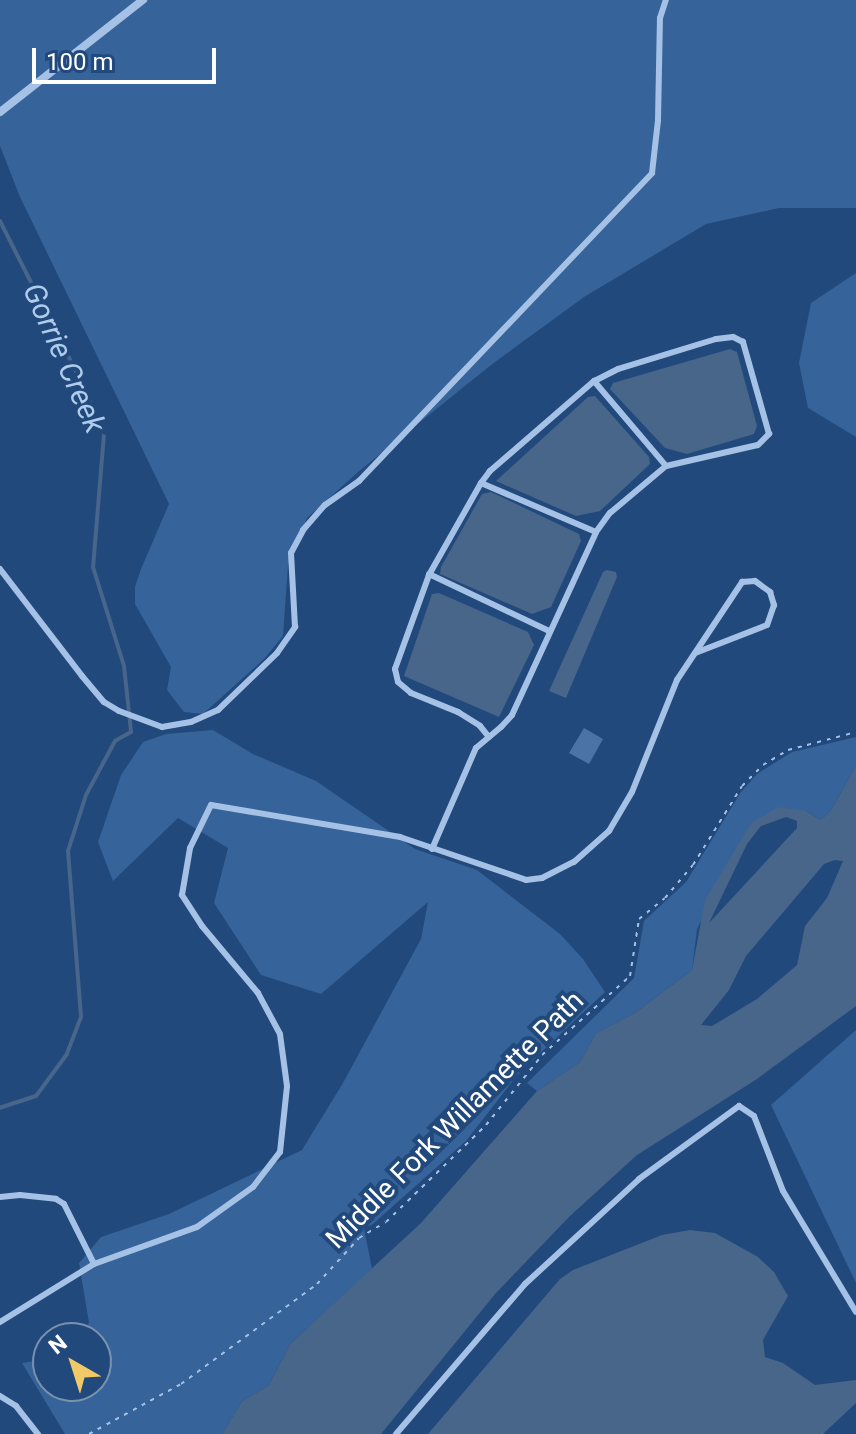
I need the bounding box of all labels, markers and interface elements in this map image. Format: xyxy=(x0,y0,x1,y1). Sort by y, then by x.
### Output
scale bar xyxy=(36,32,220,82)
text: 100 m xyxy=(46,48,113,76)
water label: Gorrie Creek xyxy=(15,278,113,438)
street label: Middle Fork Willamette Path xyxy=(319,984,591,1256)
north arrow xyxy=(32,1322,112,1402)
text: N xyxy=(44,1330,72,1359)

